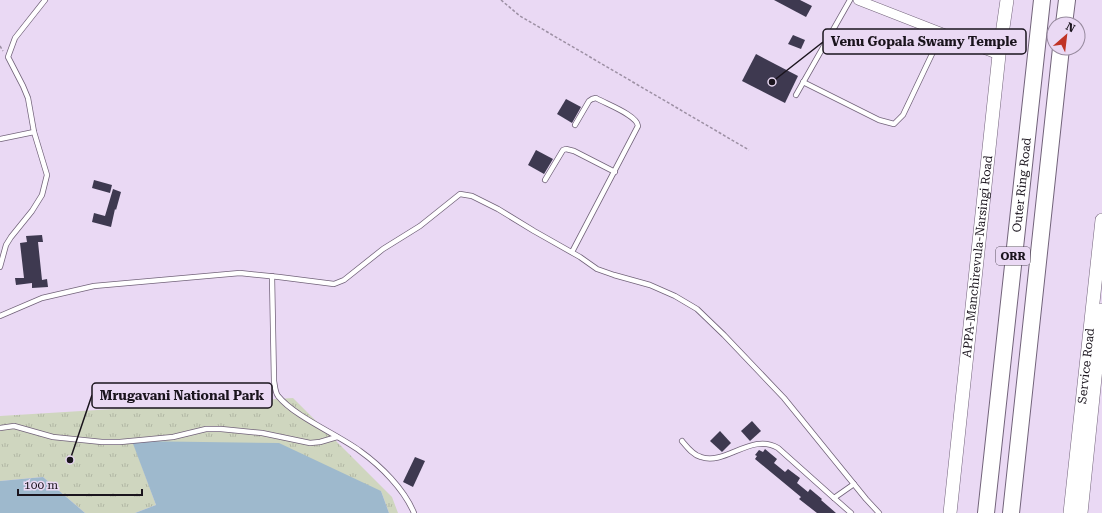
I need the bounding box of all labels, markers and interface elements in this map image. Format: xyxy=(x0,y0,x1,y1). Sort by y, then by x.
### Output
north arrow xyxy=(1046,16,1086,56)
text: N xyxy=(1064,20,1078,36)
callout: Venu Gopala Swamy Temple xyxy=(823,29,1026,54)
text: Venu Gopala Swamy Temple xyxy=(831,34,1018,49)
street label: Outer Ring Road xyxy=(1010,137,1034,233)
street label: APPA-Manchirevula-Narsingi Road xyxy=(960,154,995,358)
road number: ORR xyxy=(996,247,1030,265)
street label: Service Road xyxy=(1075,327,1097,404)
callout: Mrugavani National Park xyxy=(92,383,272,408)
text: Mrugavani National Park xyxy=(100,388,264,403)
scale bar xyxy=(18,471,142,497)
text: 100 m xyxy=(24,478,58,492)

